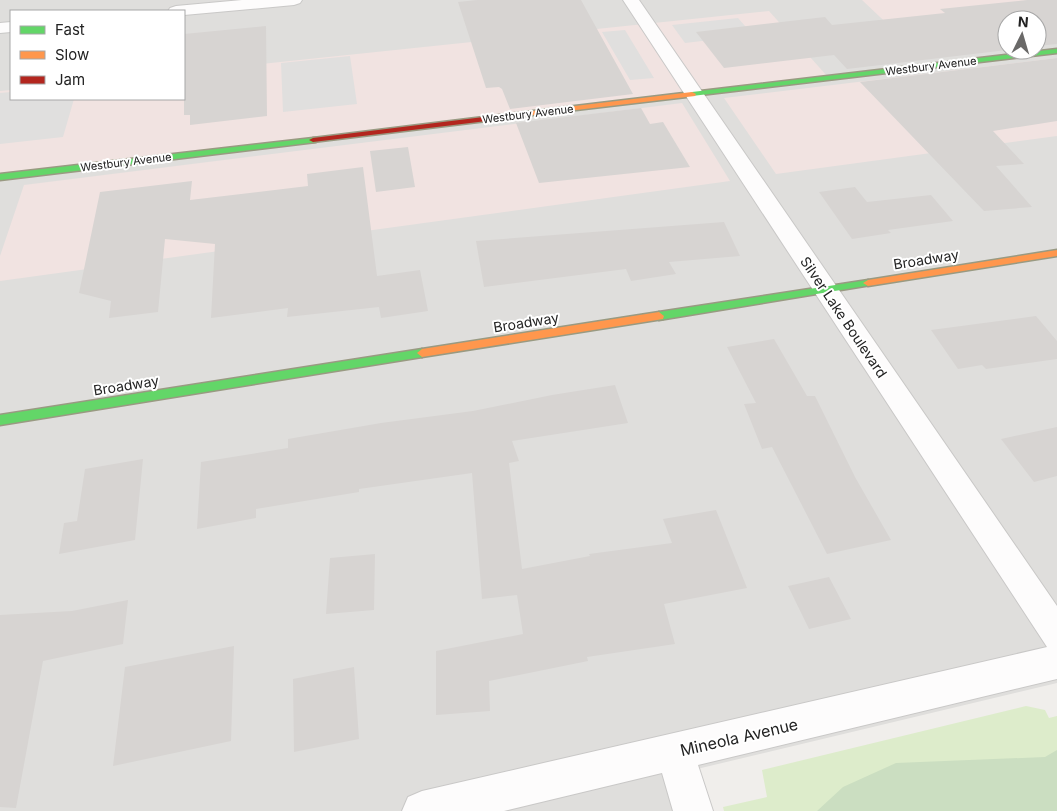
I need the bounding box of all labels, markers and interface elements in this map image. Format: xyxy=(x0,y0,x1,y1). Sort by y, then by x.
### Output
legend xyxy=(10,10,185,100)
north arrow xyxy=(997,10,1047,60)
text: N xyxy=(1017,13,1029,30)
text: Fast xyxy=(55,20,85,39)
text: Slow xyxy=(55,45,89,64)
street label: Westbury Avenue xyxy=(885,53,977,79)
text: Jam xyxy=(55,70,85,89)
street label: Westbury Avenue xyxy=(482,101,574,127)
street label: Westbury Avenue xyxy=(80,149,172,175)
street label: Broadway xyxy=(892,245,960,273)
street label: Silver Lake Boulevard xyxy=(797,253,891,381)
street label: Broadway xyxy=(492,308,560,336)
street label: Broadway xyxy=(92,371,160,399)
street label: Mineola Avenue xyxy=(678,714,800,760)

